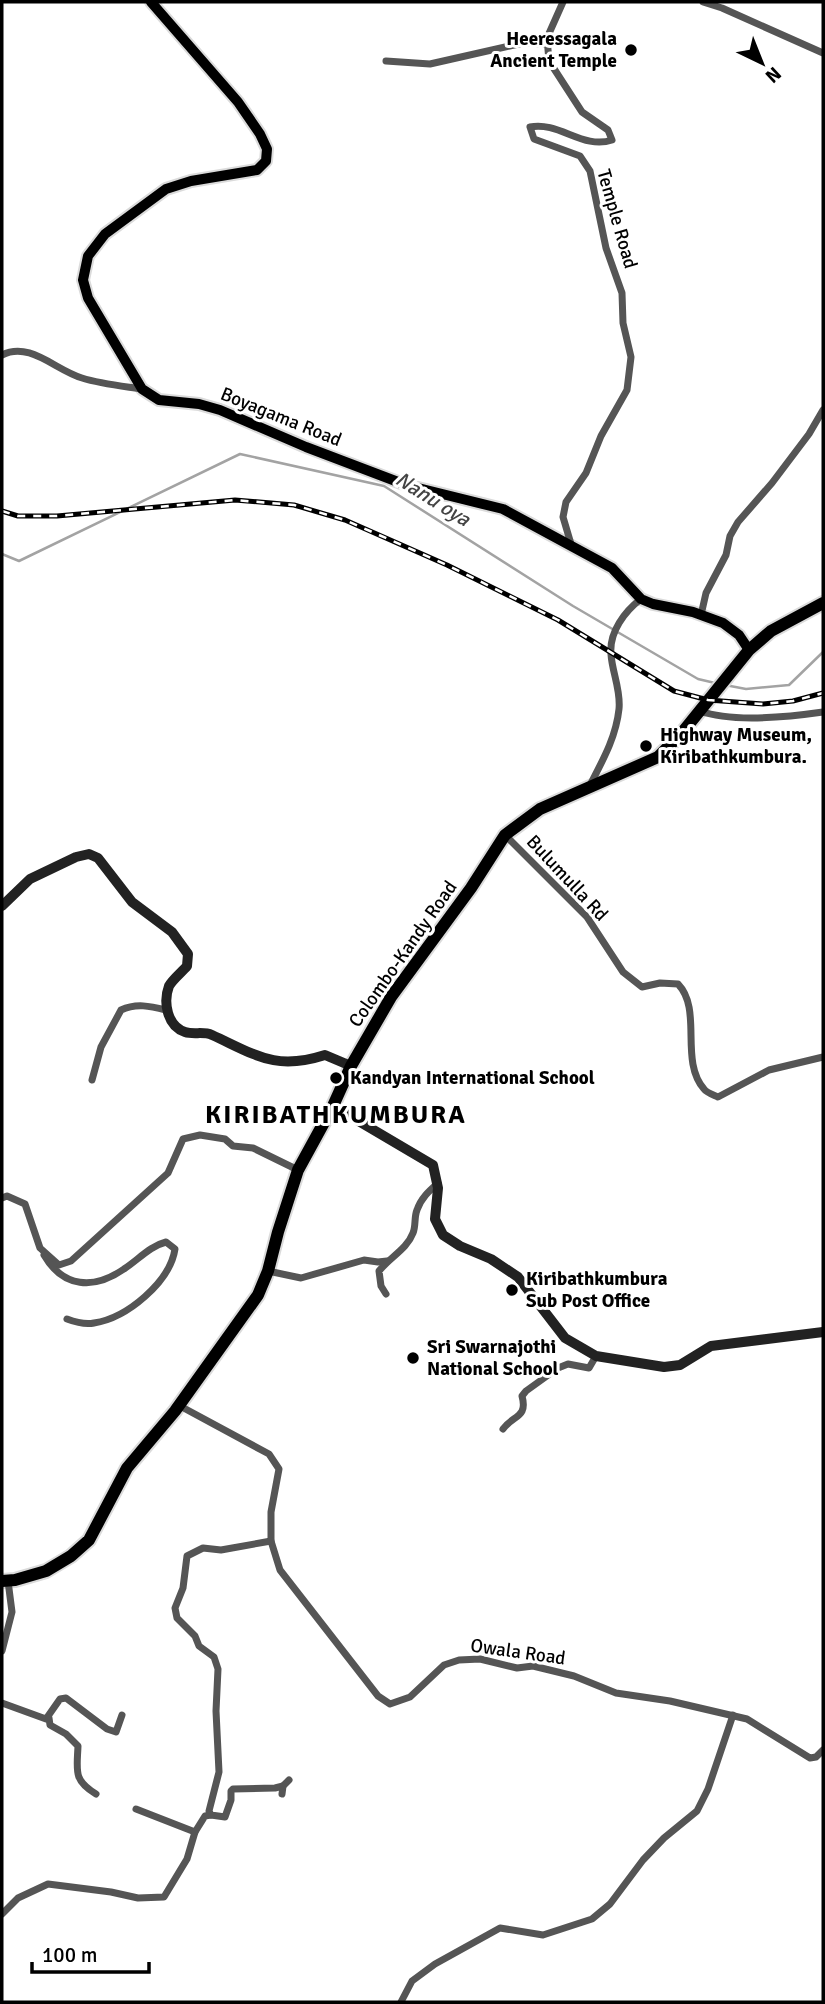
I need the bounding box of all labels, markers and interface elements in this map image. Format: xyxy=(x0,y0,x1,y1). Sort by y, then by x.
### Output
place label: Heeressagala Ancient Temple xyxy=(490,27,617,73)
north arrow xyxy=(727,28,797,98)
marker: Heeressagala Ancient Temple xyxy=(623,42,639,58)
text: N xyxy=(760,61,786,88)
street label: Temple Road xyxy=(591,167,643,271)
street label: Boyagama Road xyxy=(217,382,345,452)
water label: Nanu oya xyxy=(391,466,476,533)
place label: Highway Museum, Kiribathkumbura. xyxy=(660,723,812,769)
marker: Highway Museum, Kiribathkumbura. xyxy=(638,738,654,754)
street label: Bulumulla Rd xyxy=(521,830,613,926)
street label: Colombo-Kandy Road xyxy=(343,876,463,1032)
place label: Kandyan International School xyxy=(350,1066,595,1090)
marker: Kandyan International School xyxy=(328,1070,344,1086)
district label: KIRIBATHKUMBURA xyxy=(205,1099,467,1131)
place label: Kiribathkumbura Sub Post Office xyxy=(526,1267,668,1313)
marker: Kiribathkumbura Sub Post Office xyxy=(504,1282,520,1298)
place label: Sri Swarnajothi National School xyxy=(427,1335,559,1381)
marker: Sri Swarnajothi National School xyxy=(405,1350,421,1366)
street label: Owala Road xyxy=(469,1633,567,1671)
scale bar xyxy=(32,1930,149,1974)
text: 100 m xyxy=(42,1942,97,1968)

